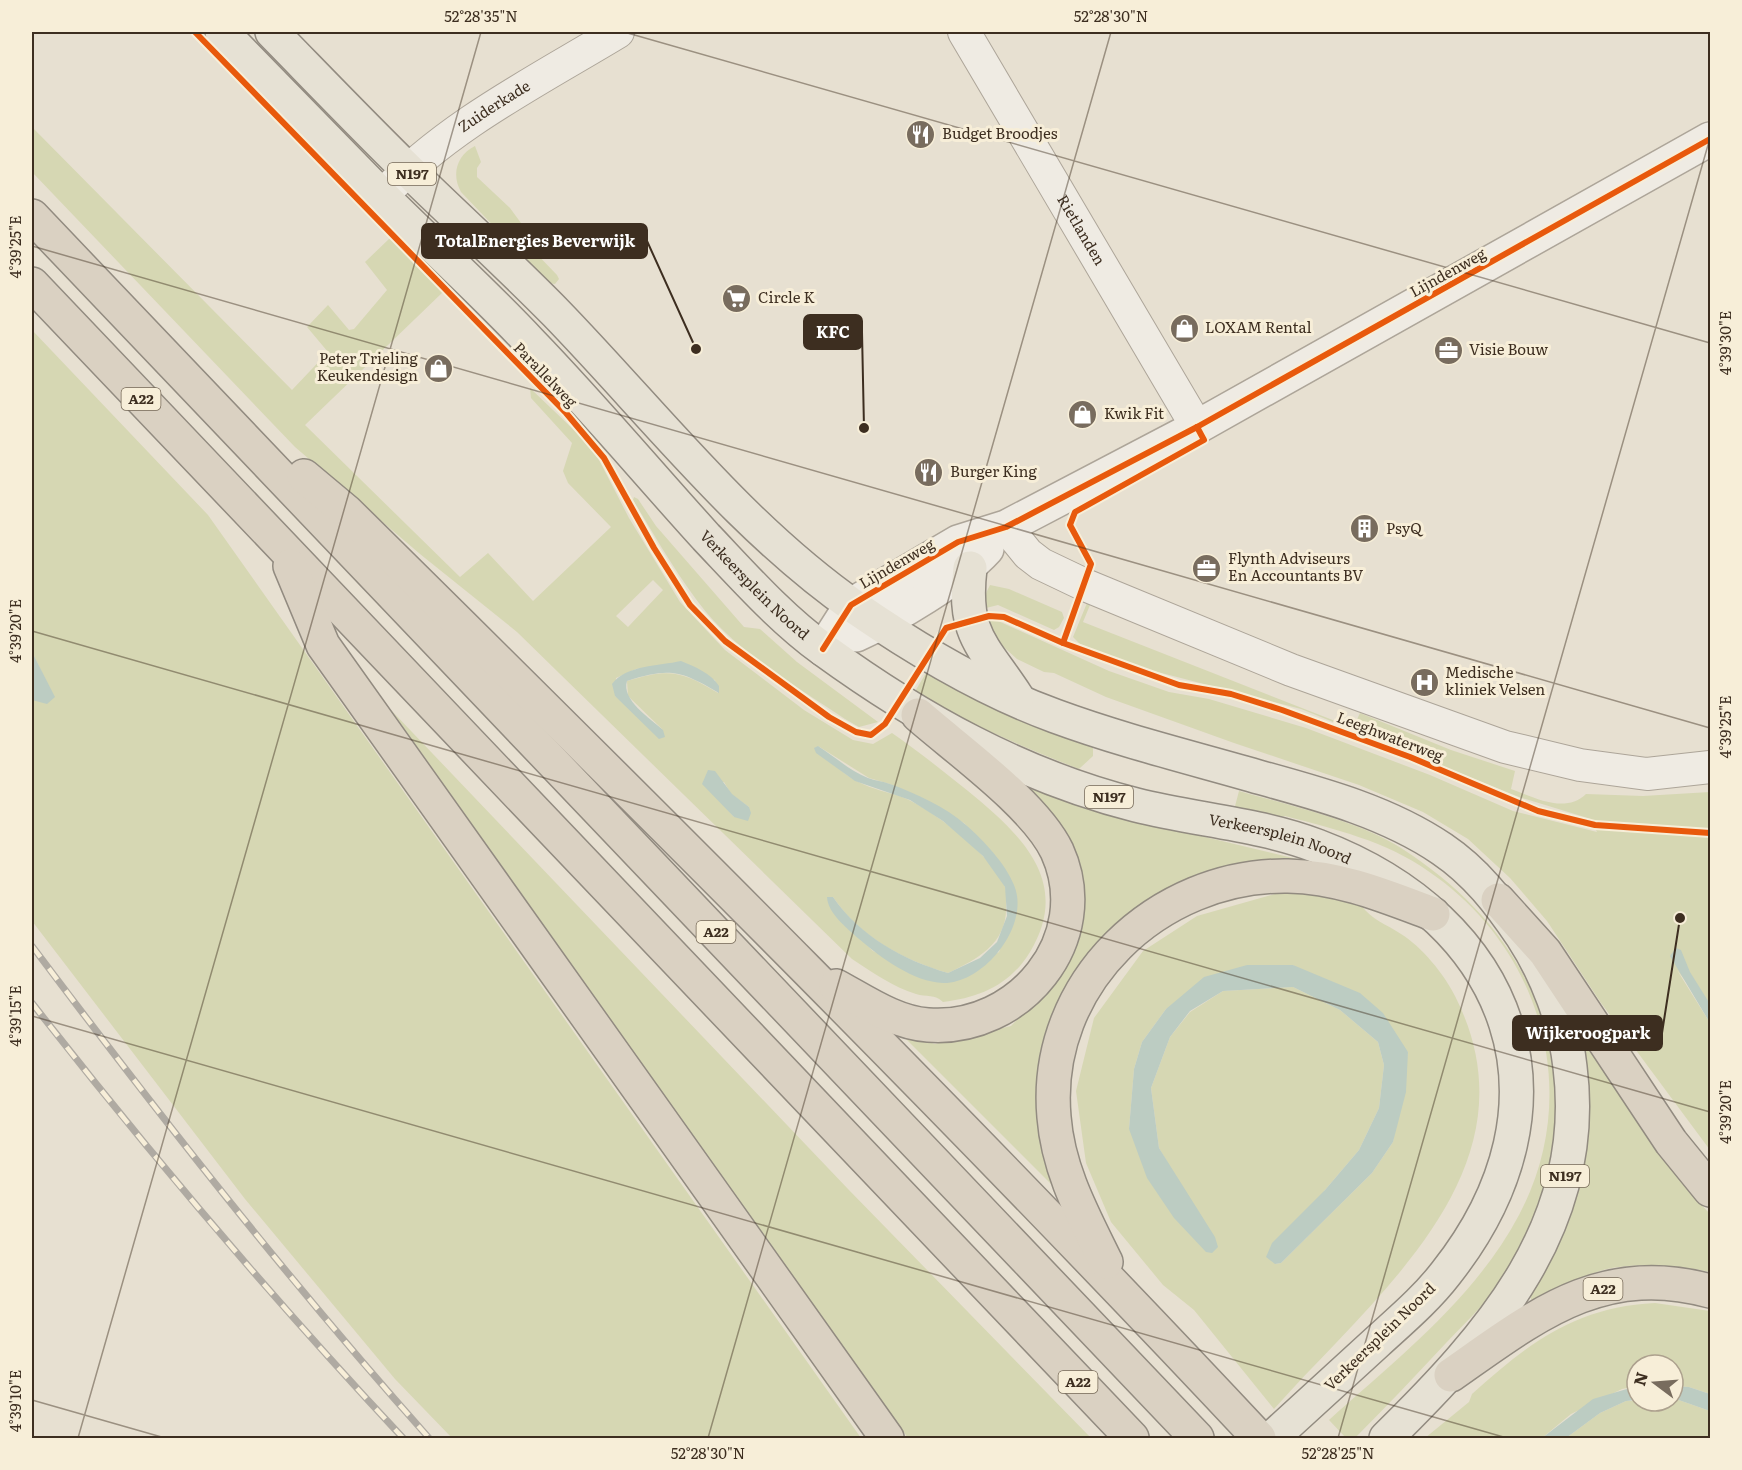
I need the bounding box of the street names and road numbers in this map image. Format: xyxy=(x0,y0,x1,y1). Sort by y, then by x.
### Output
street label: Zuiderkade xyxy=(453,73,534,137)
road number: N197 xyxy=(388,163,436,185)
street label: Rietlanden xyxy=(1052,190,1112,269)
street label: Lijndenweg xyxy=(1405,241,1490,302)
street label: Parallelweg xyxy=(509,336,584,412)
road number: A22 xyxy=(122,388,160,410)
street label: Verkeersplein Noord xyxy=(695,524,815,644)
street label: Lijndenweg xyxy=(854,531,939,594)
street label: Leeghwaterweg xyxy=(1334,705,1448,767)
road number: N197 xyxy=(1085,786,1133,808)
street label: Verkeersplein Noord xyxy=(1207,807,1356,869)
road number: A22 xyxy=(696,921,736,943)
road number: N197 xyxy=(1541,1165,1589,1187)
street label: Verkeersplein Noord xyxy=(1318,1277,1440,1395)
road number: A22 xyxy=(1584,1278,1622,1300)
road number: A22 xyxy=(1058,1371,1098,1393)

